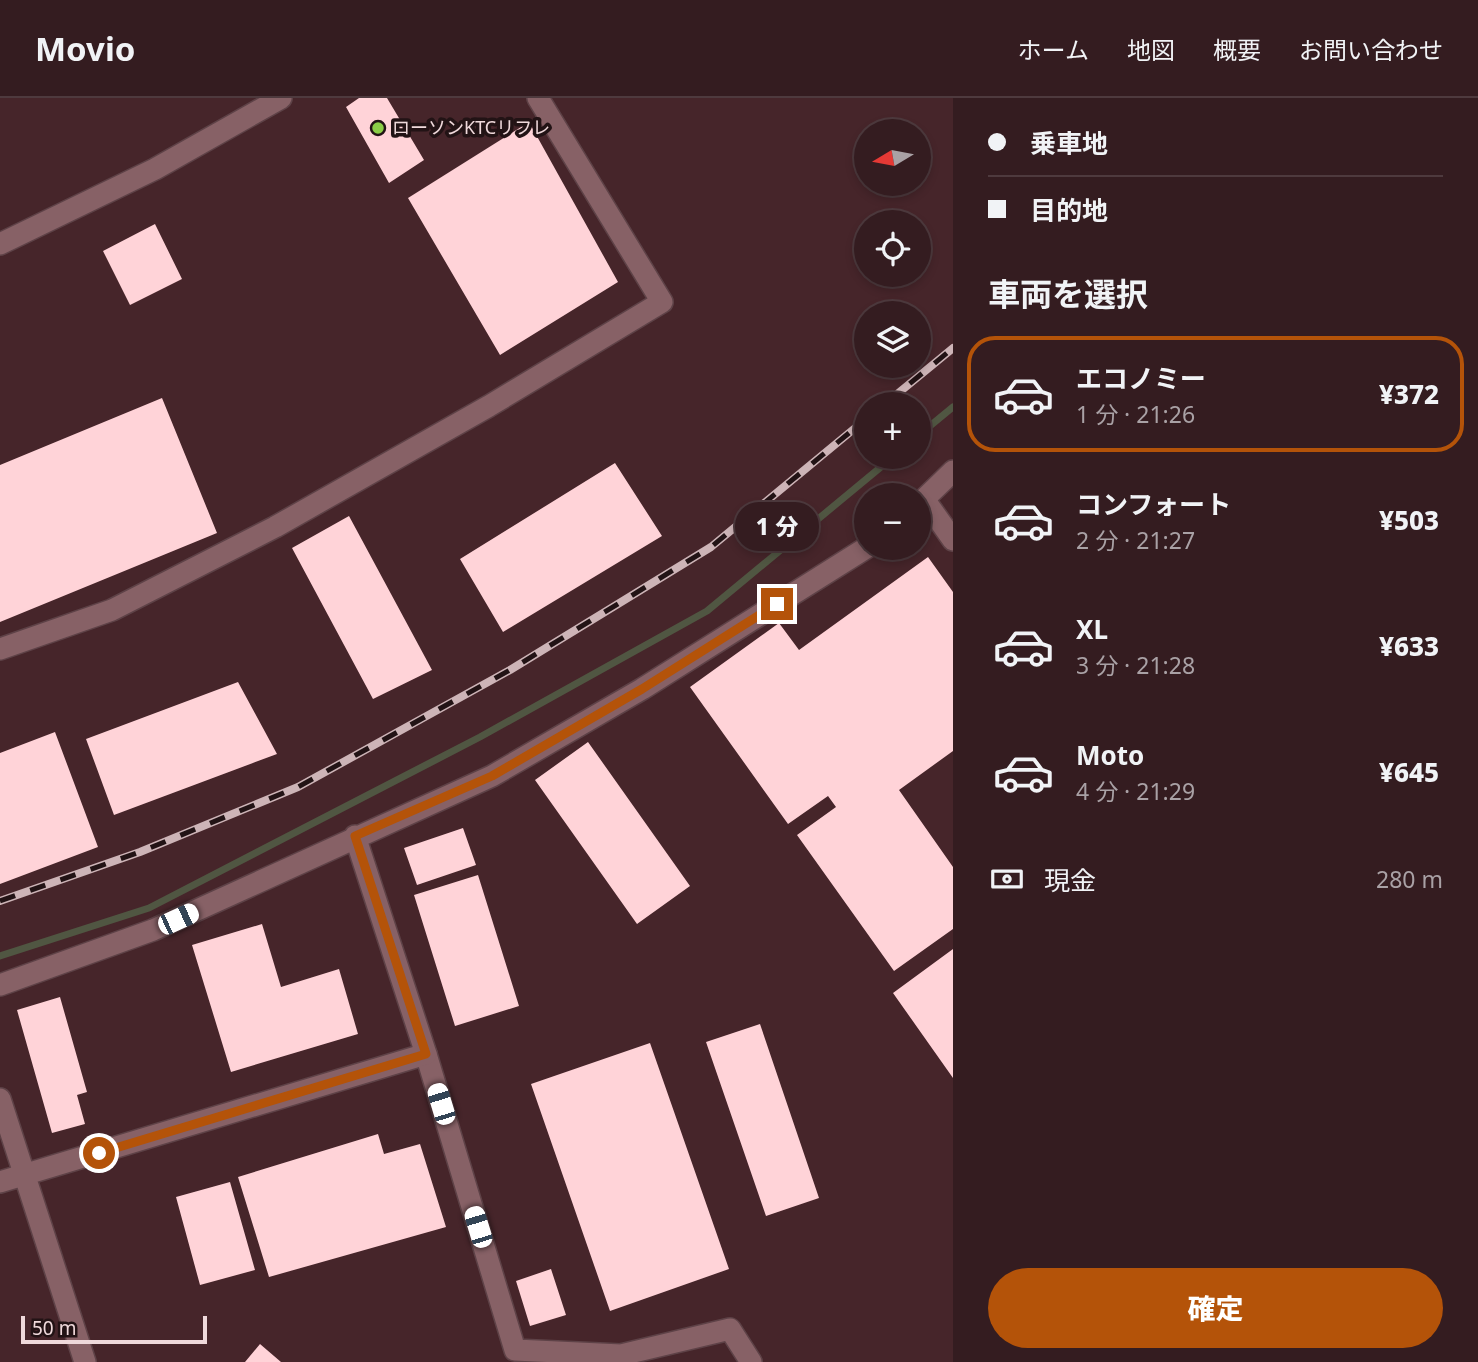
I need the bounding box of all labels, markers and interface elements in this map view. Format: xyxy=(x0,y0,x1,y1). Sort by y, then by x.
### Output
text: Movio xyxy=(35,26,135,71)
text: ホーム xyxy=(1018,33,1089,66)
text: 地図 xyxy=(1127,33,1175,66)
text: 概要 xyxy=(1213,33,1261,66)
text: お問い合わせ xyxy=(1299,33,1443,66)
place label: ローソンKTCリフレ xyxy=(392,115,550,139)
north arrow xyxy=(854,119,931,196)
map controls xyxy=(854,119,931,560)
marker: ローソンKTCリフレ xyxy=(370,120,386,136)
text: 乗車地 xyxy=(1030,125,1108,161)
text: 目的地 xyxy=(1030,192,1108,228)
button: locate xyxy=(854,210,931,287)
text: 車両を選択 xyxy=(988,272,1148,315)
button: layers xyxy=(854,301,931,378)
text: エコノミー xyxy=(1076,360,1206,396)
icon: car xyxy=(992,363,1055,426)
text: ¥372 xyxy=(1379,376,1439,412)
button: + xyxy=(854,392,931,469)
text: 1 分 · 21:26 xyxy=(1076,398,1195,430)
button: − xyxy=(854,483,931,560)
text: コンフォート xyxy=(1076,486,1231,522)
icon: car xyxy=(992,489,1055,552)
text: ¥503 xyxy=(1379,502,1439,538)
callout: 1 分 xyxy=(735,503,819,552)
text: 1 分 xyxy=(756,510,798,542)
text: 2 分 · 21:27 xyxy=(1076,524,1195,556)
route end xyxy=(761,588,793,620)
text: XL xyxy=(1076,611,1108,647)
icon: car xyxy=(992,615,1055,678)
text: ¥633 xyxy=(1379,628,1439,664)
text: 3 分 · 21:28 xyxy=(1076,649,1195,681)
text: Moto xyxy=(1076,737,1144,773)
icon: car xyxy=(992,741,1055,804)
text: ¥645 xyxy=(1379,754,1439,790)
text: 4 分 · 21:29 xyxy=(1076,775,1195,807)
icon: cash xyxy=(988,860,1026,898)
text: 現金 xyxy=(1044,862,1096,898)
text: 280 m xyxy=(1376,863,1443,895)
car xyxy=(155,901,202,937)
car xyxy=(425,1081,458,1127)
route start xyxy=(83,1137,115,1169)
car xyxy=(462,1204,495,1250)
button: 確定 xyxy=(988,1268,1443,1348)
scale bar xyxy=(21,1313,206,1345)
text: 50 m xyxy=(32,1315,76,1341)

